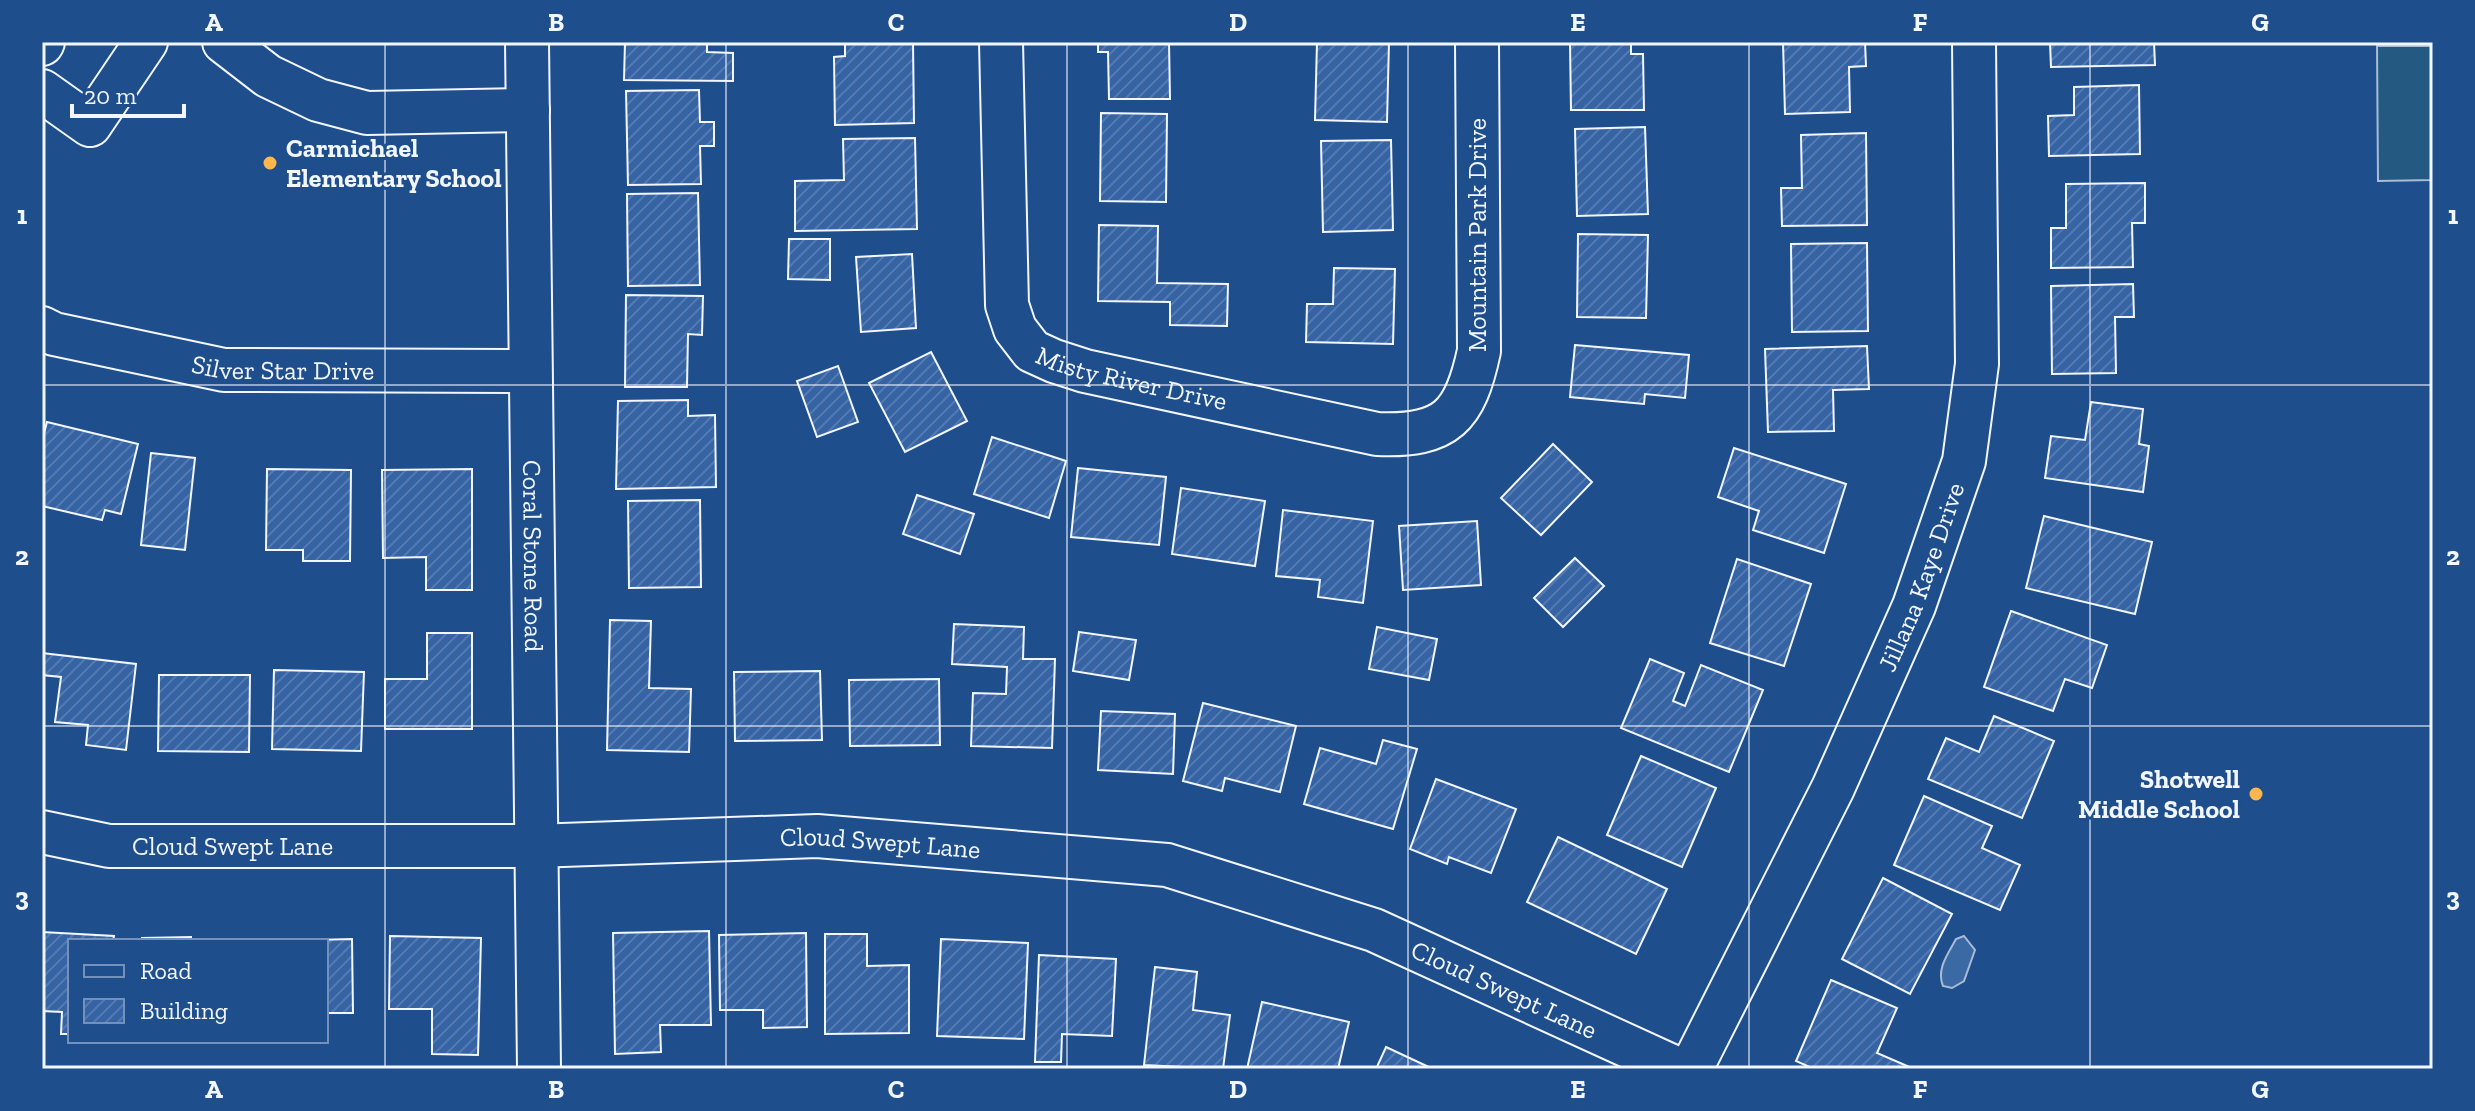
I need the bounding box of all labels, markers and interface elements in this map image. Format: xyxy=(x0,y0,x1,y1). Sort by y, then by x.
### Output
text: A xyxy=(205,6,223,38)
text: B xyxy=(548,6,564,38)
text: C xyxy=(888,6,904,38)
text: D xyxy=(1229,6,1247,38)
text: E xyxy=(1570,6,1586,38)
text: F xyxy=(1913,6,1928,38)
text: G xyxy=(2251,6,2269,38)
scale bar xyxy=(72,68,184,118)
text: 20 m xyxy=(84,81,137,110)
street label: Mountain Park Drive xyxy=(1461,118,1493,352)
place label: Carmichael Elementary School xyxy=(286,132,502,194)
marker: Carmichael Elementary School xyxy=(261,154,279,172)
text: 1 xyxy=(17,199,28,231)
text: 1 xyxy=(2448,199,2459,231)
street label: Misty River Drive xyxy=(1031,339,1230,417)
street label: Silver Star Drive xyxy=(189,348,374,386)
street label: Coral Stone Road xyxy=(516,460,550,652)
street label: Jillana Kaye Drive xyxy=(1871,478,1971,676)
text: 2 xyxy=(15,540,29,572)
text: 2 xyxy=(2446,540,2460,572)
place label: Shotwell Middle School xyxy=(2078,763,2240,825)
marker: Shotwell Middle School xyxy=(2247,785,2265,803)
street label: Cloud Swept Lane xyxy=(779,820,982,865)
street label: Cloud Swept Lane xyxy=(132,830,333,862)
text: 3 xyxy=(15,881,29,913)
text: 3 xyxy=(2446,881,2460,913)
street label: Cloud Swept Lane xyxy=(1406,933,1602,1046)
legend xyxy=(68,939,328,1043)
text: Road xyxy=(140,956,192,985)
text: Building xyxy=(140,996,228,1025)
text: A xyxy=(205,1073,223,1105)
text: B xyxy=(548,1073,564,1105)
text: C xyxy=(888,1073,904,1105)
text: D xyxy=(1229,1073,1247,1105)
text: E xyxy=(1570,1073,1586,1105)
text: F xyxy=(1913,1073,1928,1105)
text: G xyxy=(2251,1073,2269,1105)

